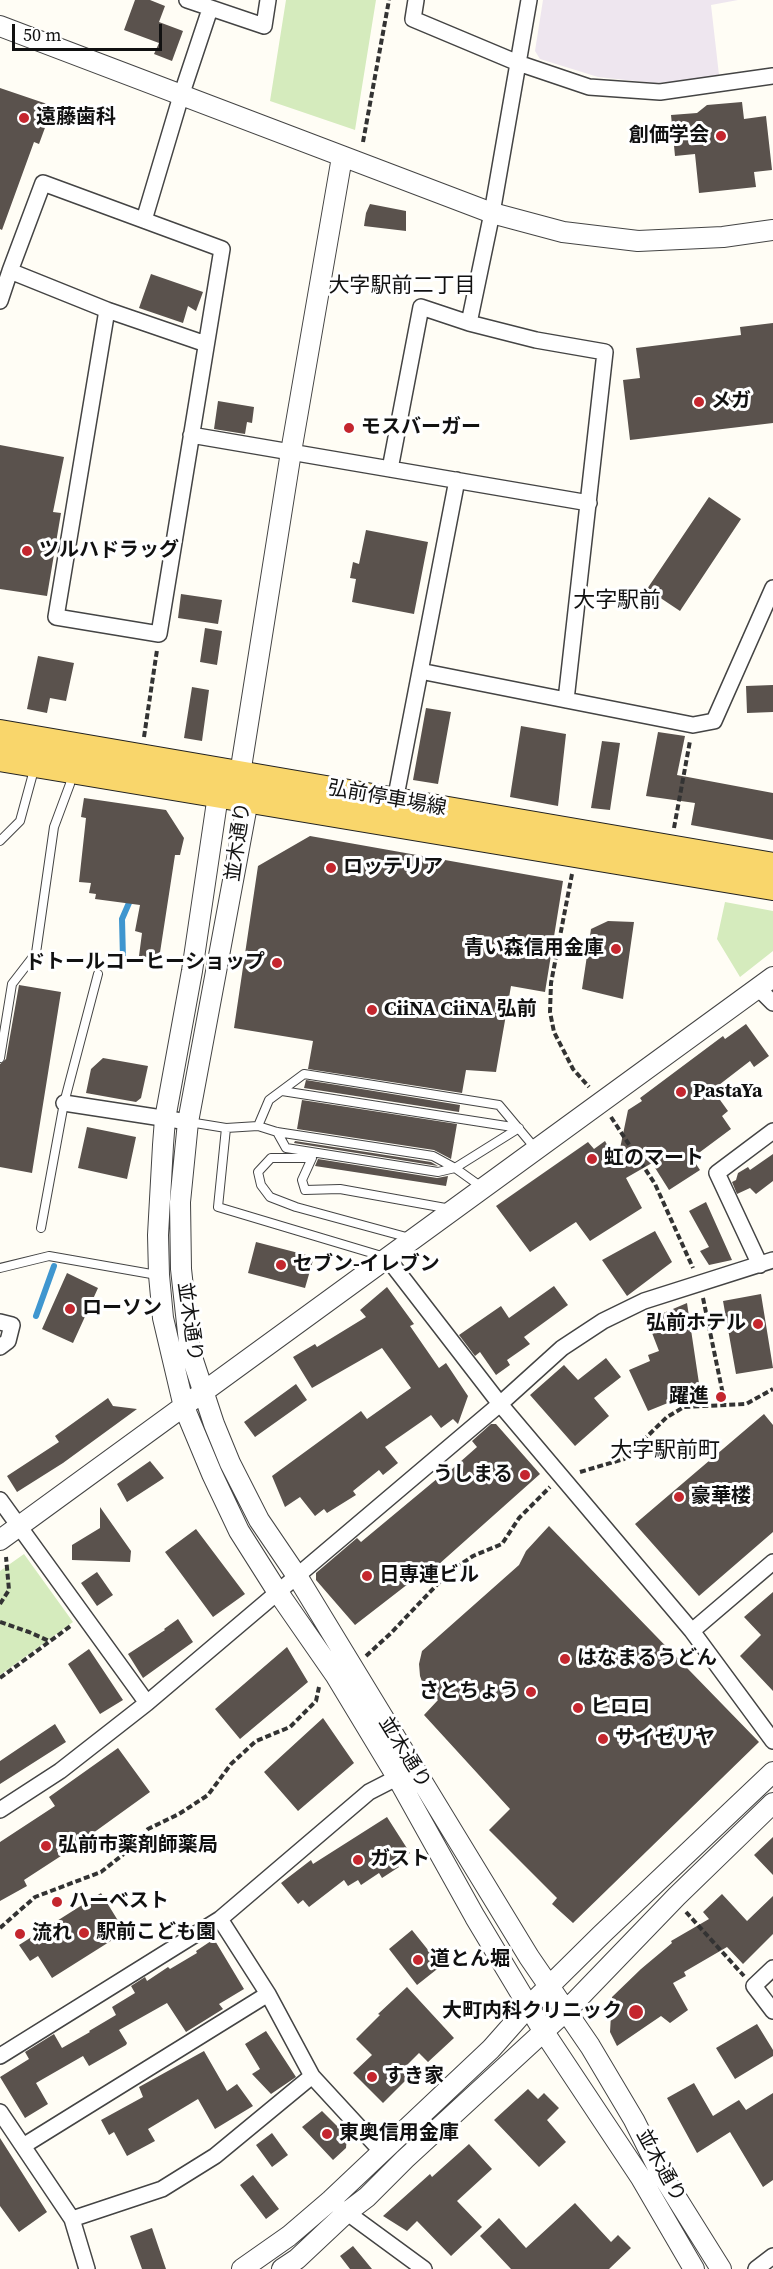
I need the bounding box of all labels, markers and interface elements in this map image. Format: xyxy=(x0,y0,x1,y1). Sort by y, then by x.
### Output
scale bar xyxy=(15,12,165,50)
text: 50 m xyxy=(23,22,61,47)
place label: 遠藤歯科 xyxy=(36,106,116,130)
marker: 遠藤歯科 xyxy=(17,111,31,125)
place label: 創価学会 xyxy=(629,124,709,148)
marker: 創価学会 xyxy=(714,129,728,143)
district label: 大字駅前二丁目 xyxy=(329,274,475,300)
place label: メガ xyxy=(711,390,751,414)
marker: メガ xyxy=(692,395,706,409)
place label: モスバーガー xyxy=(361,416,481,440)
marker: モスバーガー xyxy=(342,421,356,435)
place label: ツルハドラッグ xyxy=(39,539,179,563)
marker: ツルハドラッグ xyxy=(20,544,34,558)
district label: 大字駅前 xyxy=(573,588,661,614)
street label: 弘前停車場線 xyxy=(326,777,448,821)
street label: 並木通り xyxy=(222,801,256,883)
place label: ロッテリア xyxy=(343,856,443,880)
marker: ロッテリア xyxy=(324,861,338,875)
place label: 青い森信用金庫 xyxy=(464,937,604,961)
marker: 青い森信用金庫 xyxy=(609,942,623,956)
place label: ドトールコーヒーショップ xyxy=(25,951,265,975)
marker: ドトールコーヒーショップ xyxy=(270,956,284,970)
place label: CiiNA CiiNA 弘前 xyxy=(384,998,537,1022)
marker: CiiNA CiiNA 弘前 xyxy=(365,1003,379,1017)
place label: PastaYa xyxy=(693,1080,763,1104)
marker: PastaYa xyxy=(674,1085,688,1099)
place label: 虹のマート xyxy=(604,1147,704,1171)
marker: 虹のマート xyxy=(585,1152,599,1166)
place label: セブン-イレブン xyxy=(293,1253,440,1277)
marker: セブン-イレブン xyxy=(274,1258,288,1272)
street label: 並木通り xyxy=(172,1281,206,1363)
place label: ローソン xyxy=(82,1297,162,1321)
marker: ローソン xyxy=(63,1302,77,1316)
place label: 弘前ホテル xyxy=(646,1312,746,1336)
marker: 弘前ホテル xyxy=(751,1317,765,1331)
place label: 躍進 xyxy=(669,1385,709,1409)
marker: 躍進 xyxy=(714,1390,728,1404)
district label: 大字駅前町 xyxy=(610,1438,720,1464)
place label: うしまる xyxy=(433,1463,513,1487)
marker: うしまる xyxy=(518,1468,532,1482)
place label: 豪華楼 xyxy=(691,1485,751,1509)
marker: 豪華楼 xyxy=(672,1490,686,1504)
place label: 日専連ビル xyxy=(379,1564,479,1588)
marker: 日専連ビル xyxy=(360,1569,374,1583)
place label: はなまるうどん xyxy=(577,1647,717,1671)
marker: はなまるうどん xyxy=(558,1652,572,1666)
place label: さとちょう xyxy=(419,1680,519,1704)
marker: さとちょう xyxy=(524,1685,538,1699)
place label: ヒロロ xyxy=(590,1696,650,1720)
marker: ヒロロ xyxy=(571,1701,585,1715)
street label: 並木通り xyxy=(373,1713,435,1793)
place label: サイゼリヤ xyxy=(615,1727,715,1751)
marker: サイゼリヤ xyxy=(596,1732,610,1746)
place label: 弘前市薬剤師薬局 xyxy=(58,1834,218,1858)
marker: 弘前市薬剤師薬局 xyxy=(39,1839,53,1853)
place label: ガスト xyxy=(370,1848,430,1872)
marker: ガスト xyxy=(351,1853,365,1867)
place label: ハーベスト xyxy=(69,1890,169,1914)
marker: ハーベスト xyxy=(50,1895,64,1909)
place label: 駅前こども園 xyxy=(96,1921,216,1945)
place label: 流れ xyxy=(32,1922,72,1946)
marker: 駅前こども園 xyxy=(77,1926,91,1940)
marker: 流れ xyxy=(13,1927,27,1941)
place label: 道とん堀 xyxy=(430,1948,510,1972)
marker: 道とん堀 xyxy=(411,1953,425,1967)
place label: 大町内科クリニック xyxy=(442,2000,622,2024)
marker: 大町内科クリニック xyxy=(627,2003,645,2021)
place label: すき家 xyxy=(384,2065,444,2089)
marker: すき家 xyxy=(365,2070,379,2084)
place label: 東奥信用金庫 xyxy=(339,2122,459,2146)
street label: 並木通り xyxy=(630,2125,690,2207)
marker: 東奥信用金庫 xyxy=(320,2127,334,2141)

